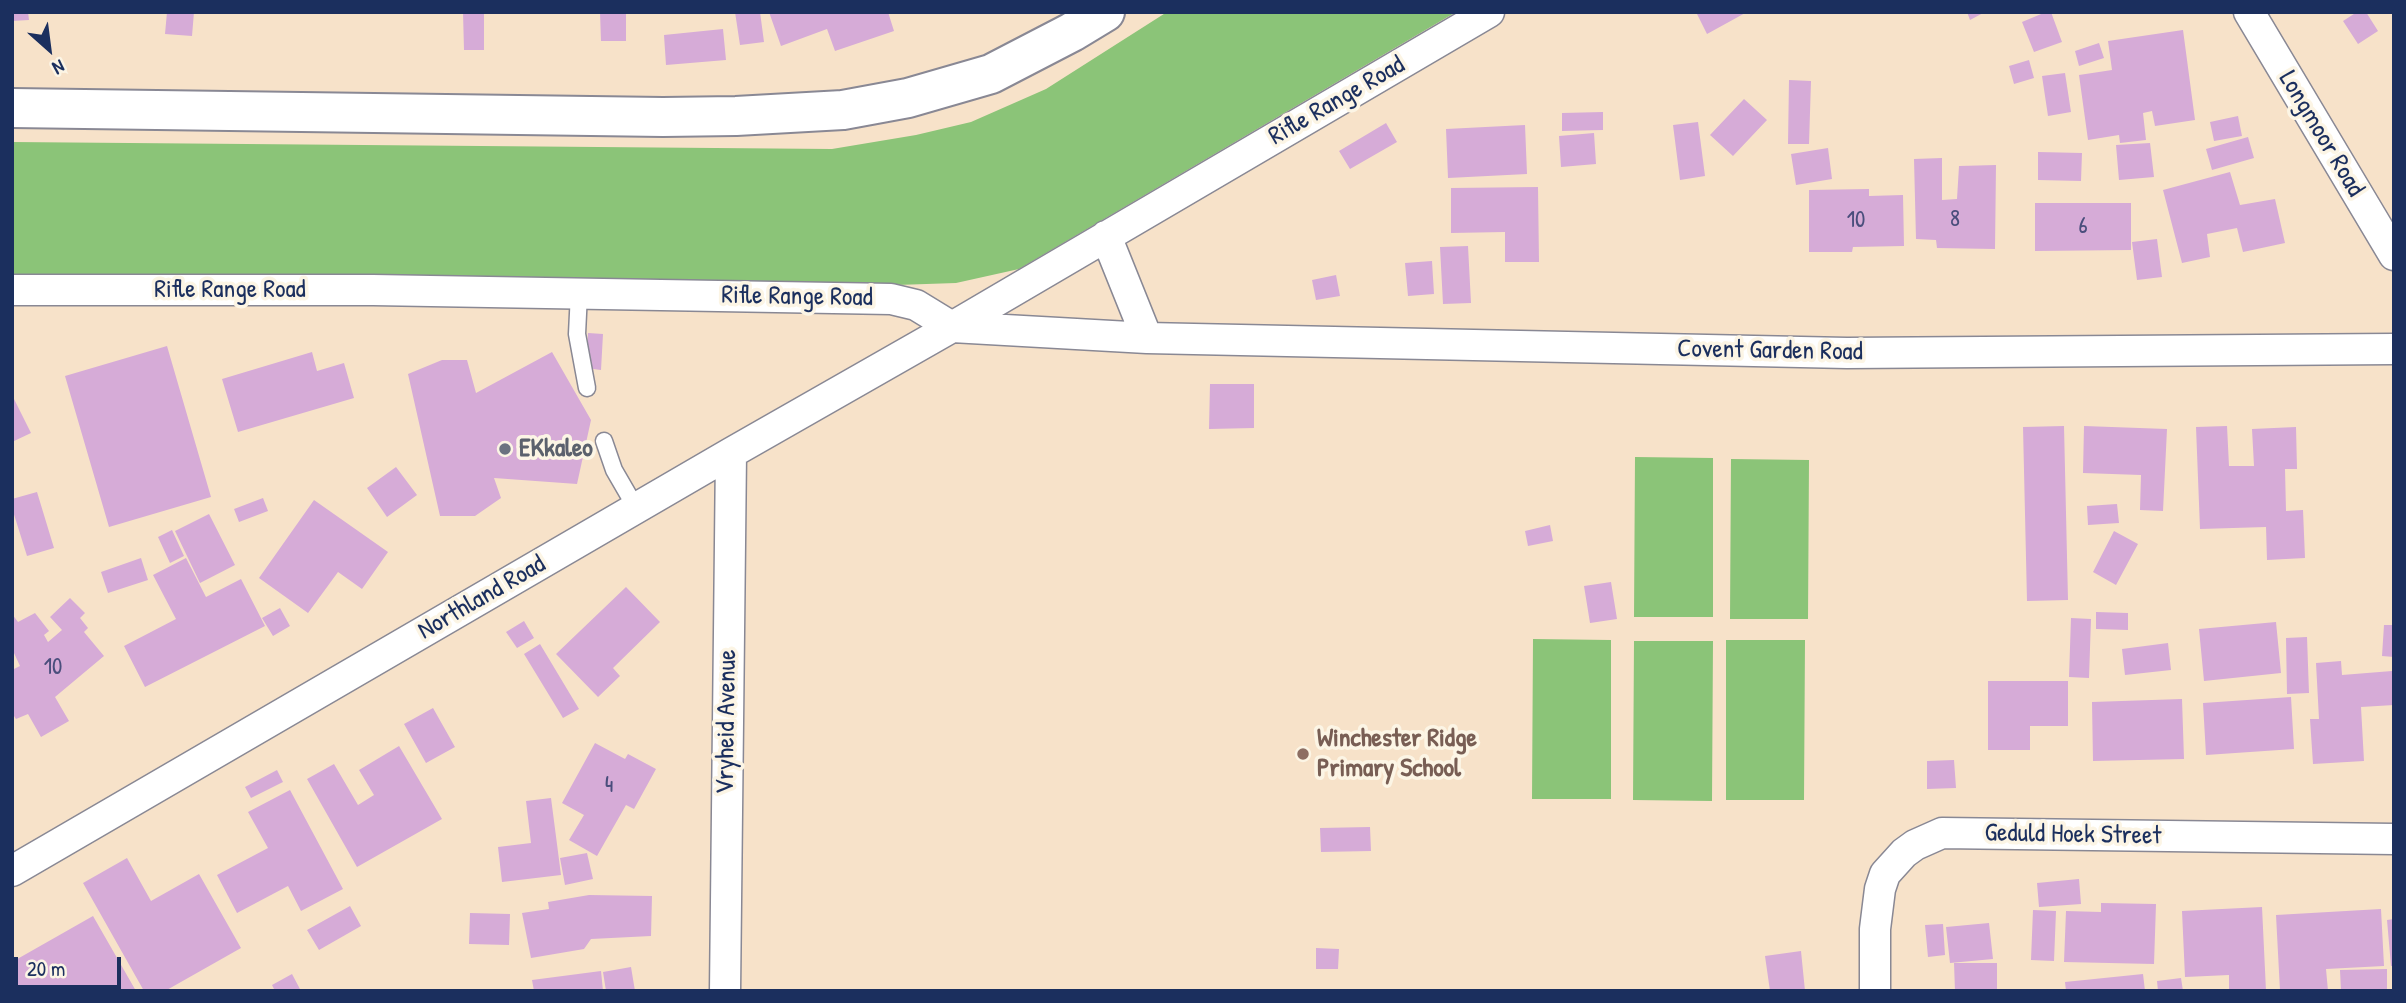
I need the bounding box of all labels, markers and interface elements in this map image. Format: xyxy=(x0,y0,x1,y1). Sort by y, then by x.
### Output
north arrow xyxy=(14,14,84,84)
street label: Rifle Range Road xyxy=(1264,50,1410,152)
text: N xyxy=(48,54,69,81)
street label: Longmoor Road xyxy=(2271,66,2371,202)
house number: 8 xyxy=(1950,206,1960,234)
house number: 10 xyxy=(1847,207,1865,235)
house number: 6 xyxy=(2078,213,2088,241)
street label: Rifle Range Road xyxy=(154,274,306,306)
street label: Rifle Range Road xyxy=(721,280,873,314)
street label: Covent Garden Road xyxy=(1677,334,1863,368)
place label: EKkaleo xyxy=(519,433,593,465)
marker: EKkaleo xyxy=(497,441,513,457)
street label: Northland Road xyxy=(413,549,551,647)
street label: Vryheid Avenue xyxy=(710,649,744,795)
house number: 10 xyxy=(44,654,62,682)
place label: Winchester Ridge Primary School xyxy=(1317,723,1477,784)
marker: Winchester Ridge Primary School xyxy=(1295,746,1311,762)
house number: 4 xyxy=(605,772,613,800)
street label: Geduld Hoek Street xyxy=(1984,818,2162,852)
scale bar xyxy=(18,944,124,988)
text: 20 m xyxy=(27,954,65,983)

